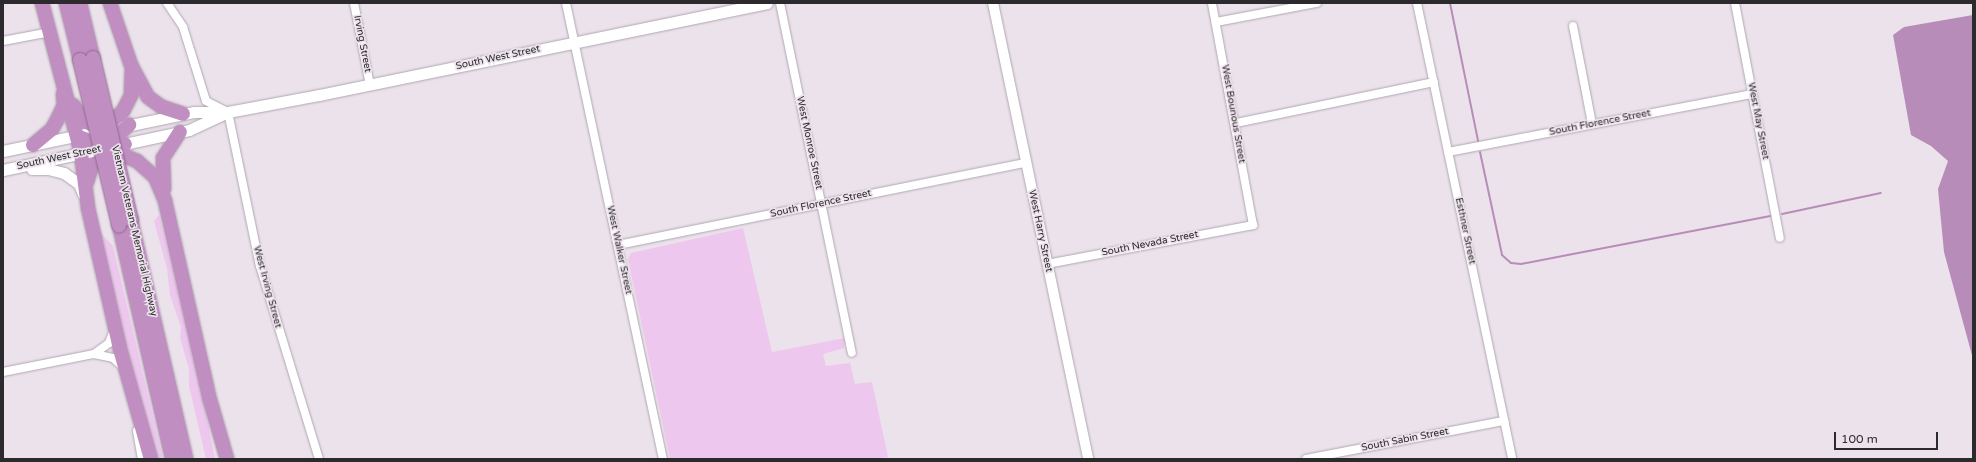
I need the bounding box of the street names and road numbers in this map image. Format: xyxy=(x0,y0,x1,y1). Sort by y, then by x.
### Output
street label: Irving Street xyxy=(351,14,373,74)
street label: South West Street xyxy=(455,43,541,73)
street label: West Bounous Street xyxy=(1218,64,1248,164)
street label: West May Street xyxy=(1745,81,1771,161)
street label: West Monroe Street xyxy=(793,95,825,191)
street label: South Florence Street xyxy=(1548,107,1652,139)
street label: South West Street xyxy=(16,143,102,173)
street label: Vietnam Veterans Memorial Highway xyxy=(108,144,160,318)
street label: South Florence Street xyxy=(769,187,873,221)
street label: West Harry Street xyxy=(1025,189,1055,273)
street label: Esthner Street xyxy=(1452,197,1478,265)
street label: West Walker Street xyxy=(604,205,634,295)
street label: South Nevada Street xyxy=(1101,229,1199,259)
street label: West Irving Street xyxy=(250,245,284,329)
street label: South Sabin Street xyxy=(1360,426,1450,454)

